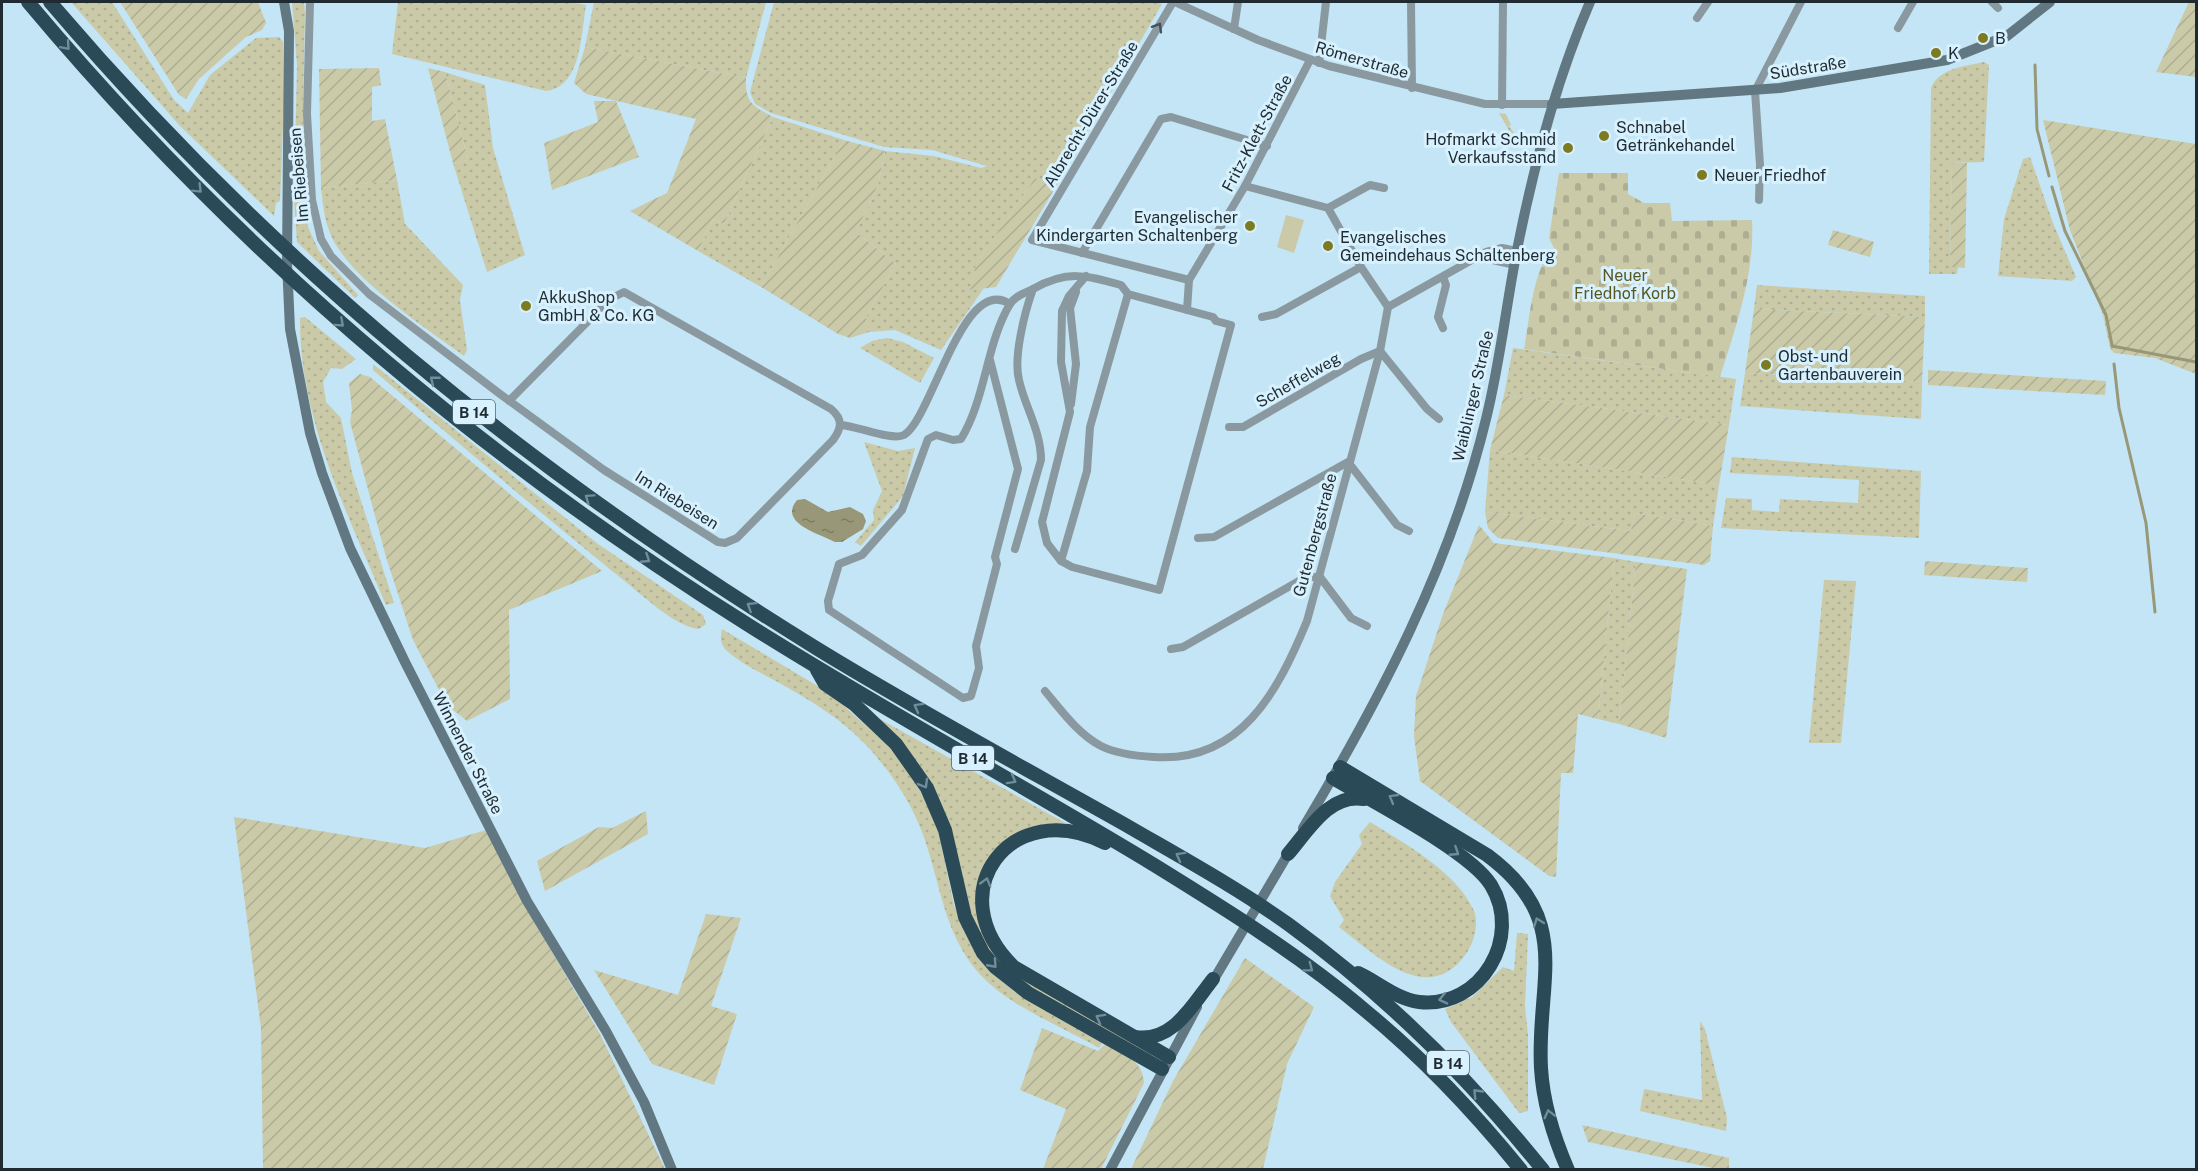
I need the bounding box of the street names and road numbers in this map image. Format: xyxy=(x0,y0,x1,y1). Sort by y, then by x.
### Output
street label: Albrecht-Dürer-Straße xyxy=(1040,38,1142,190)
street label: Römerstraße xyxy=(1313,38,1411,82)
street label: Südstraße xyxy=(1768,53,1848,83)
street label: Fritz-Klett-Straße xyxy=(1218,71,1296,195)
street label: Im Riebeisen xyxy=(285,127,313,223)
street label: Waiblinger Straße xyxy=(1449,329,1497,463)
street label: Scheffelweg xyxy=(1252,348,1344,412)
road number: B 14 xyxy=(453,400,495,424)
street label: Im Riebeisen xyxy=(632,467,722,533)
street label: Gutenbergstraße xyxy=(1289,471,1341,599)
street label: Winnender Straße xyxy=(429,689,507,817)
road number: B 14 xyxy=(952,746,994,770)
road number: B 14 xyxy=(1427,1051,1469,1075)

